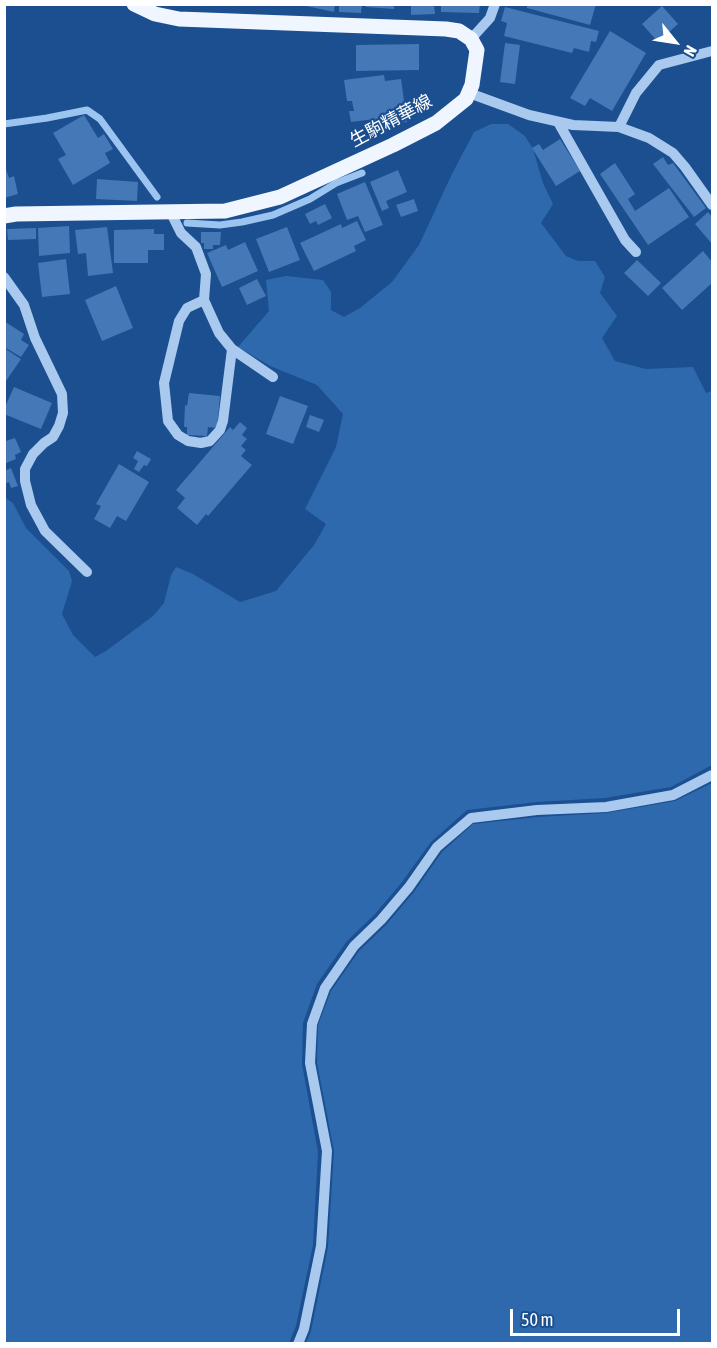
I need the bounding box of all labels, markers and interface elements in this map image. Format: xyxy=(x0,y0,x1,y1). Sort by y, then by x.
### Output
north arrow xyxy=(645,12,705,72)
text: N xyxy=(680,42,701,60)
street label: 生駒精華線 xyxy=(346,90,436,152)
scale bar xyxy=(513,1297,682,1335)
text: 50 m xyxy=(521,1309,553,1330)

